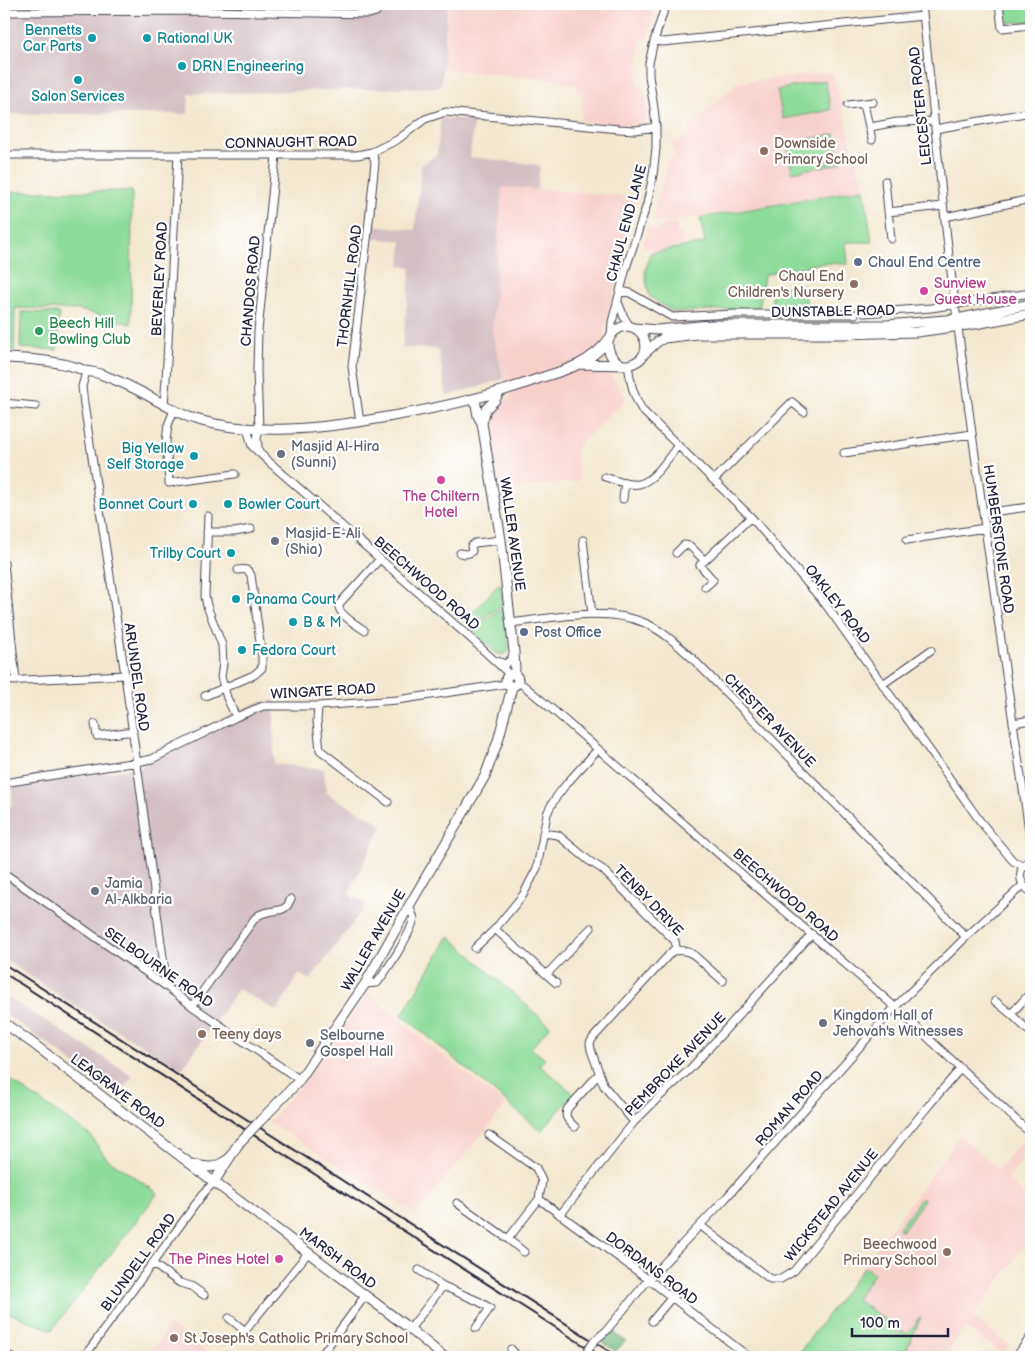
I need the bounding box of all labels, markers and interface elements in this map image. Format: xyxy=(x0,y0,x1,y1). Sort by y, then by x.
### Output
place label: Bennetts Car Parts xyxy=(23,22,82,55)
place label: Rational UK xyxy=(157,30,233,47)
marker: Bennetts Car Parts xyxy=(86,32,98,44)
marker: Rational UK xyxy=(141,32,153,44)
street label: LEICESTER ROAD xyxy=(906,46,935,166)
place label: DRN Engineering xyxy=(192,58,304,75)
marker: DRN Engineering xyxy=(176,60,188,72)
marker: Salon Services xyxy=(72,74,84,86)
place label: Salon Services xyxy=(31,88,125,105)
street label: CONNAUGHT ROAD xyxy=(225,133,357,152)
place label: Downside Primary School xyxy=(774,135,868,168)
marker: Downside Primary School xyxy=(758,145,770,157)
street label: CHAUL END LANE xyxy=(603,163,650,284)
street label: BEVERLEY ROAD xyxy=(148,221,171,337)
street label: THORNHILL ROAD xyxy=(334,224,365,348)
street label: CHANDOS ROAD xyxy=(237,235,264,347)
place label: Chaul End Centre xyxy=(868,254,981,271)
marker: Chaul End Centre xyxy=(852,256,864,268)
place label: Chaul End Children's Nursery xyxy=(728,268,845,301)
place label: Sunview Guest House xyxy=(934,275,1017,308)
marker: Chaul End Children's Nursery xyxy=(848,278,860,290)
marker: Sunview Guest House xyxy=(918,285,930,297)
street label: DUNSTABLE ROAD xyxy=(771,302,895,321)
place label: Beech Hill Bowling Club xyxy=(49,315,131,348)
marker: Beech Hill Bowling Club xyxy=(33,325,45,337)
place label: Masjid Al-Hira (Sunni) xyxy=(291,438,379,471)
place label: Big Yellow Self Storage xyxy=(107,440,185,473)
marker: Masjid Al-Hira (Sunni) xyxy=(275,448,287,460)
marker: Big Yellow Self Storage xyxy=(188,450,200,462)
street label: HUMBERSTONE ROAD xyxy=(980,464,1017,615)
marker: The Chiltern Hotel xyxy=(435,474,447,486)
street label: WALLER AVENUE xyxy=(496,476,529,592)
place label: The Chiltern Hotel xyxy=(402,488,480,521)
place label: Bonnet Court xyxy=(98,496,184,513)
place label: Bowler Court xyxy=(238,496,321,513)
marker: Bonnet Court xyxy=(187,498,199,510)
marker: Bowler Court xyxy=(222,498,234,510)
place label: Masjid-E-Ali (Shia) xyxy=(285,525,361,558)
street label: BEECHWOOD ROAD xyxy=(370,533,483,634)
marker: Masjid-E-Ali (Shia) xyxy=(269,535,281,547)
place label: Trilby Court xyxy=(150,545,222,562)
marker: Trilby Court xyxy=(225,547,237,559)
street label: OAKLEY ROAD xyxy=(801,561,874,647)
place label: Panama Court xyxy=(246,591,337,608)
marker: Panama Court xyxy=(230,593,242,605)
place label: B & M xyxy=(303,614,342,631)
marker: B & M xyxy=(287,616,299,628)
street label: ARUNDEL ROAD xyxy=(120,622,153,732)
place label: Post Office xyxy=(534,624,602,641)
marker: Post Office xyxy=(518,626,530,638)
place label: Fedora Court xyxy=(252,642,336,659)
marker: Fedora Court xyxy=(236,644,248,656)
street label: CHESTER AVENUE xyxy=(720,670,819,771)
street label: WINGATE ROAD xyxy=(270,680,376,703)
street label: BEECHWOOD ROAD xyxy=(729,845,842,946)
street label: TENBY DRIVE xyxy=(611,861,687,939)
place label: Jamia Al-Alkbaria xyxy=(105,875,172,908)
marker: Jamia Al-Alkbaria xyxy=(89,885,101,897)
street label: WALLER AVENUE xyxy=(337,886,409,994)
street label: SELBOURNE ROAD xyxy=(101,924,216,1011)
place label: Kingdom Hall of Jehovah's Witnesses xyxy=(833,1007,963,1040)
street label: PEMBROKE AVENUE xyxy=(621,1009,729,1120)
marker: Kingdom Hall of Jehovah's Witnesses xyxy=(817,1017,829,1029)
place label: Teeny days xyxy=(212,1026,282,1043)
place label: Selbourne Gospel Hall xyxy=(320,1027,393,1060)
marker: Teeny days xyxy=(196,1028,208,1040)
marker: Selbourne Gospel Hall xyxy=(304,1037,316,1049)
street label: LEAGRAVE ROAD xyxy=(67,1050,168,1132)
street label: ROMAN ROAD xyxy=(752,1067,827,1150)
street label: WICKSTEAD AVENUE xyxy=(781,1146,882,1265)
street label: BLUNDELL ROAD xyxy=(97,1210,180,1314)
street label: MARSH ROAD xyxy=(296,1224,380,1293)
street label: DORDANS ROAD xyxy=(602,1228,701,1309)
place label: Beechwood Primary School xyxy=(843,1236,937,1269)
marker: Beechwood Primary School xyxy=(941,1246,953,1258)
place label: The Pines Hotel xyxy=(169,1251,269,1268)
marker: The Pines Hotel xyxy=(273,1253,285,1265)
scale bar xyxy=(852,1306,949,1338)
text: 100 m xyxy=(860,1314,900,1333)
place label: St Joseph's Catholic Primary School xyxy=(184,1330,408,1347)
marker: St Joseph's Catholic Primary School xyxy=(168,1332,180,1344)

